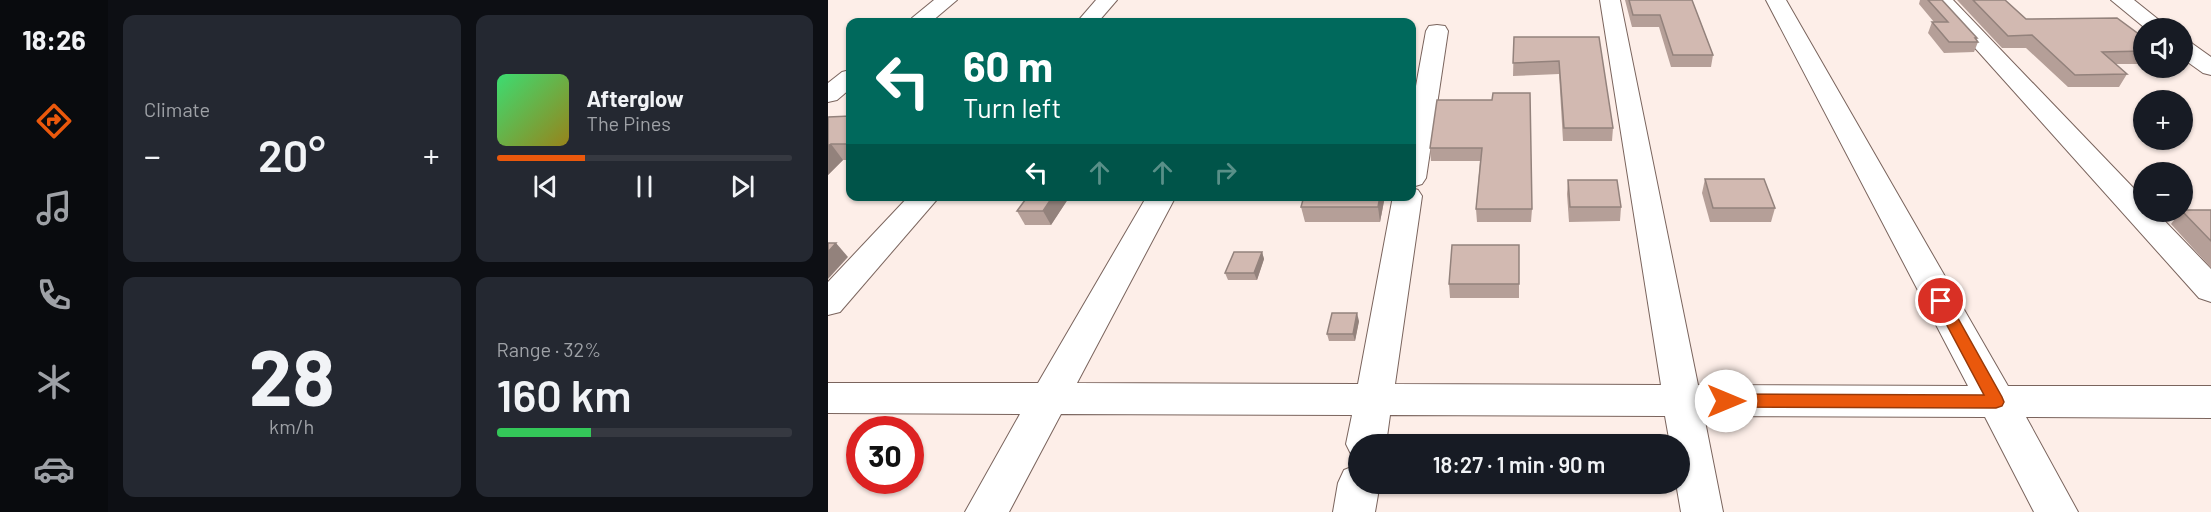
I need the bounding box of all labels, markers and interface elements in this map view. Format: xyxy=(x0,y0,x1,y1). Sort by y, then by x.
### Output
map controls xyxy=(2133,18,2193,222)
button: sound xyxy=(2133,18,2193,78)
text: 18:26 xyxy=(22,23,86,55)
text: 60 m xyxy=(963,40,1053,90)
icon: left xyxy=(864,42,942,120)
text: Afterglow xyxy=(587,85,684,111)
button: + xyxy=(2133,90,2193,150)
text: Turn left xyxy=(963,91,1061,123)
text: Climate xyxy=(144,97,210,121)
icon: directions xyxy=(33,100,75,142)
text: The Pines xyxy=(587,111,671,135)
text: 20° xyxy=(258,127,325,181)
text: − xyxy=(144,135,161,175)
text: + xyxy=(423,135,440,175)
icon: left xyxy=(1020,156,1053,189)
icon: ahead xyxy=(1083,156,1116,189)
icon: ahead xyxy=(1146,156,1179,189)
icon: right xyxy=(1209,156,1242,189)
button: − xyxy=(2133,162,2193,222)
icon: previous xyxy=(529,170,562,203)
icon: pause xyxy=(628,170,661,203)
icon: next xyxy=(726,170,759,203)
icon: music xyxy=(33,187,75,229)
icon: phone xyxy=(33,274,75,316)
pin xyxy=(1915,275,1966,326)
icon: arrive xyxy=(1924,284,1957,317)
text: 28 xyxy=(249,328,335,422)
text: Range · 32% xyxy=(497,337,601,361)
icon: climate xyxy=(33,361,75,403)
text: 160 km xyxy=(497,367,632,421)
position arrow xyxy=(1694,369,1758,433)
text: km/h xyxy=(269,414,314,438)
speed limit sign: 30 xyxy=(846,416,924,494)
icon: car xyxy=(33,448,75,490)
text: 18:27 · 1 min · 90 m xyxy=(1433,451,1605,477)

